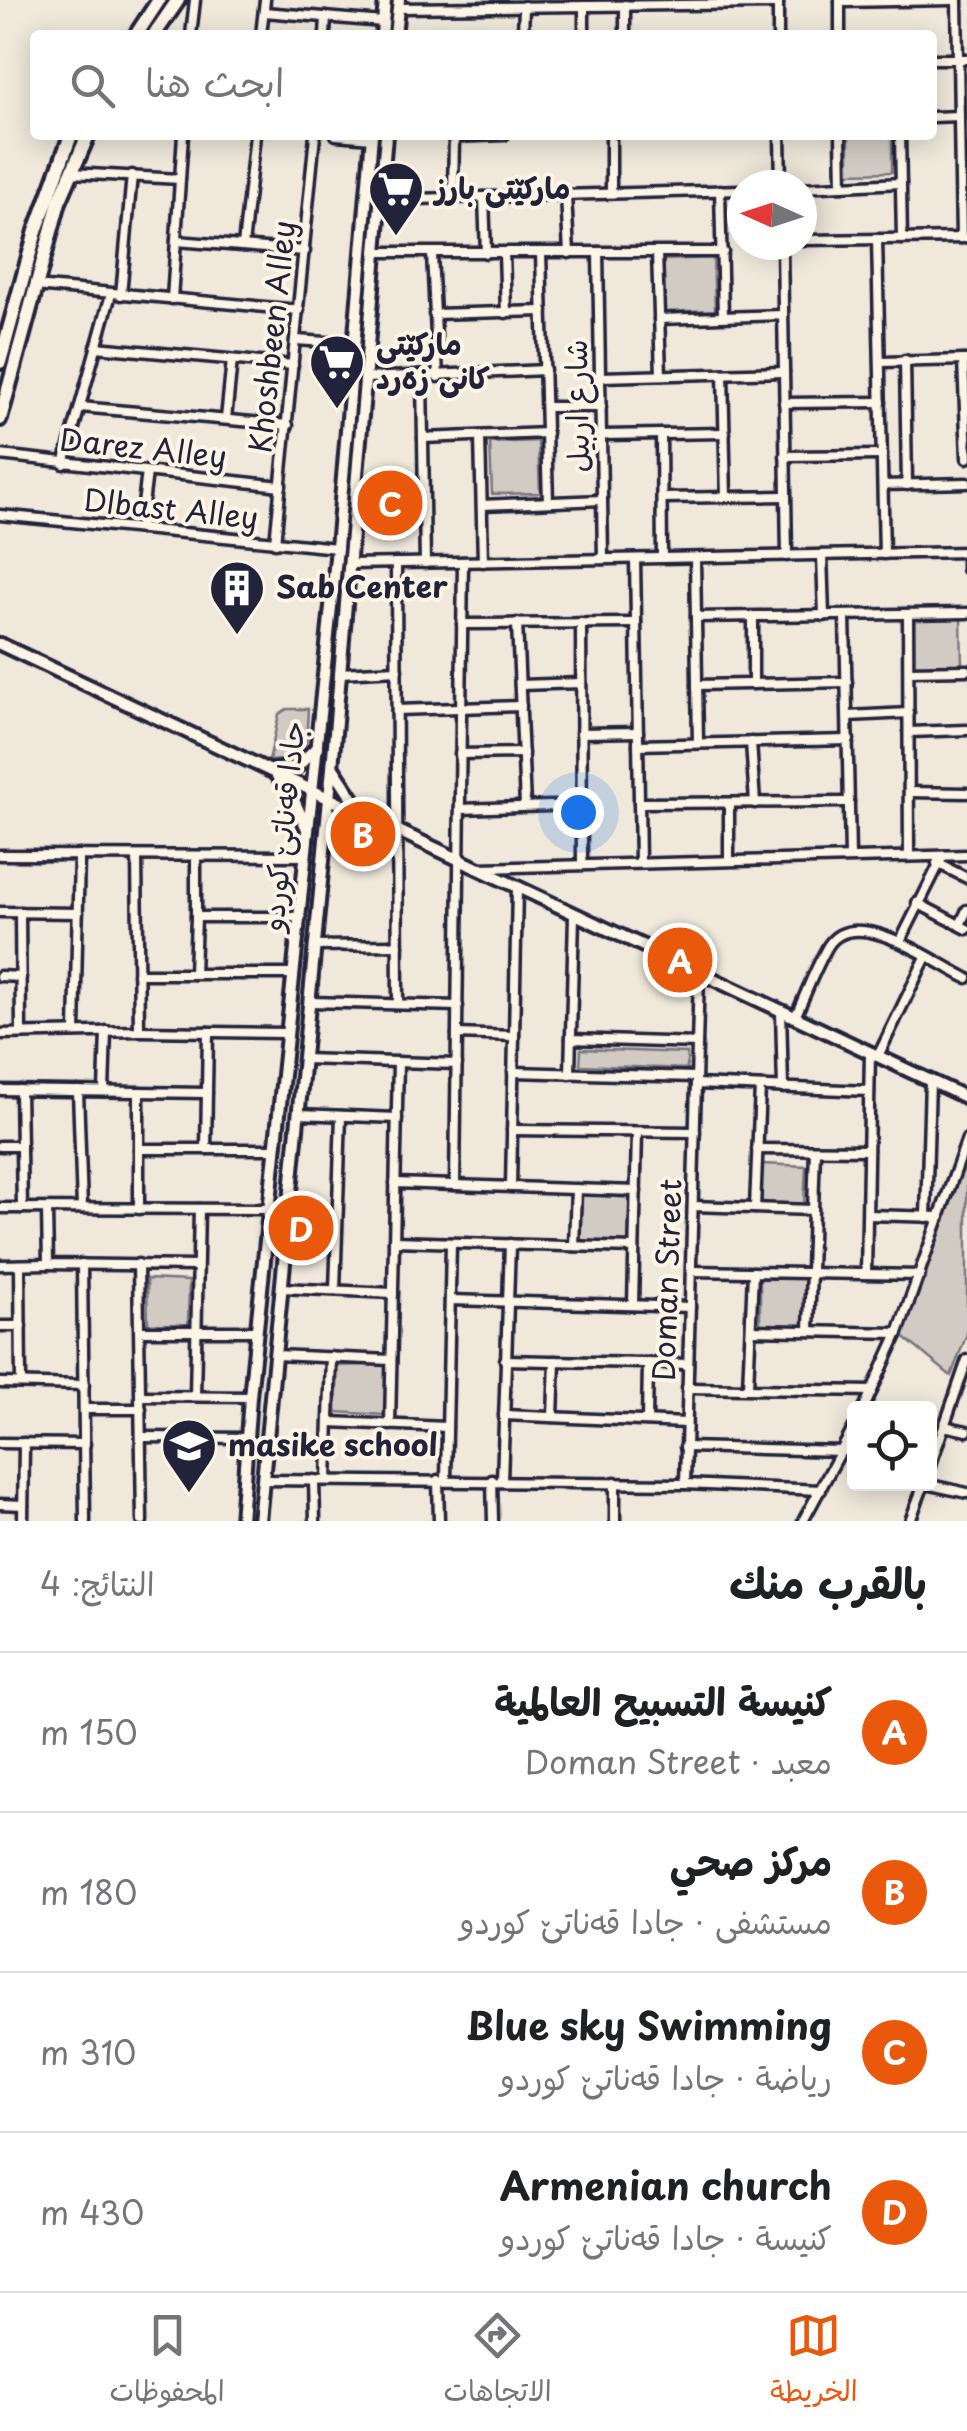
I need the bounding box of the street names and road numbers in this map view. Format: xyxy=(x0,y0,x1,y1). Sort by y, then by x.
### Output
street label: Khoshbeen Alley xyxy=(236,218,305,455)
street label: شارع اربيل xyxy=(552,339,600,473)
street label: Darez Alley xyxy=(57,415,229,478)
street label: Dlbast Alley xyxy=(82,476,261,539)
street label: جادا قەناتێ کوردو xyxy=(248,718,315,935)
street label: Doman Street xyxy=(639,1178,692,1382)

